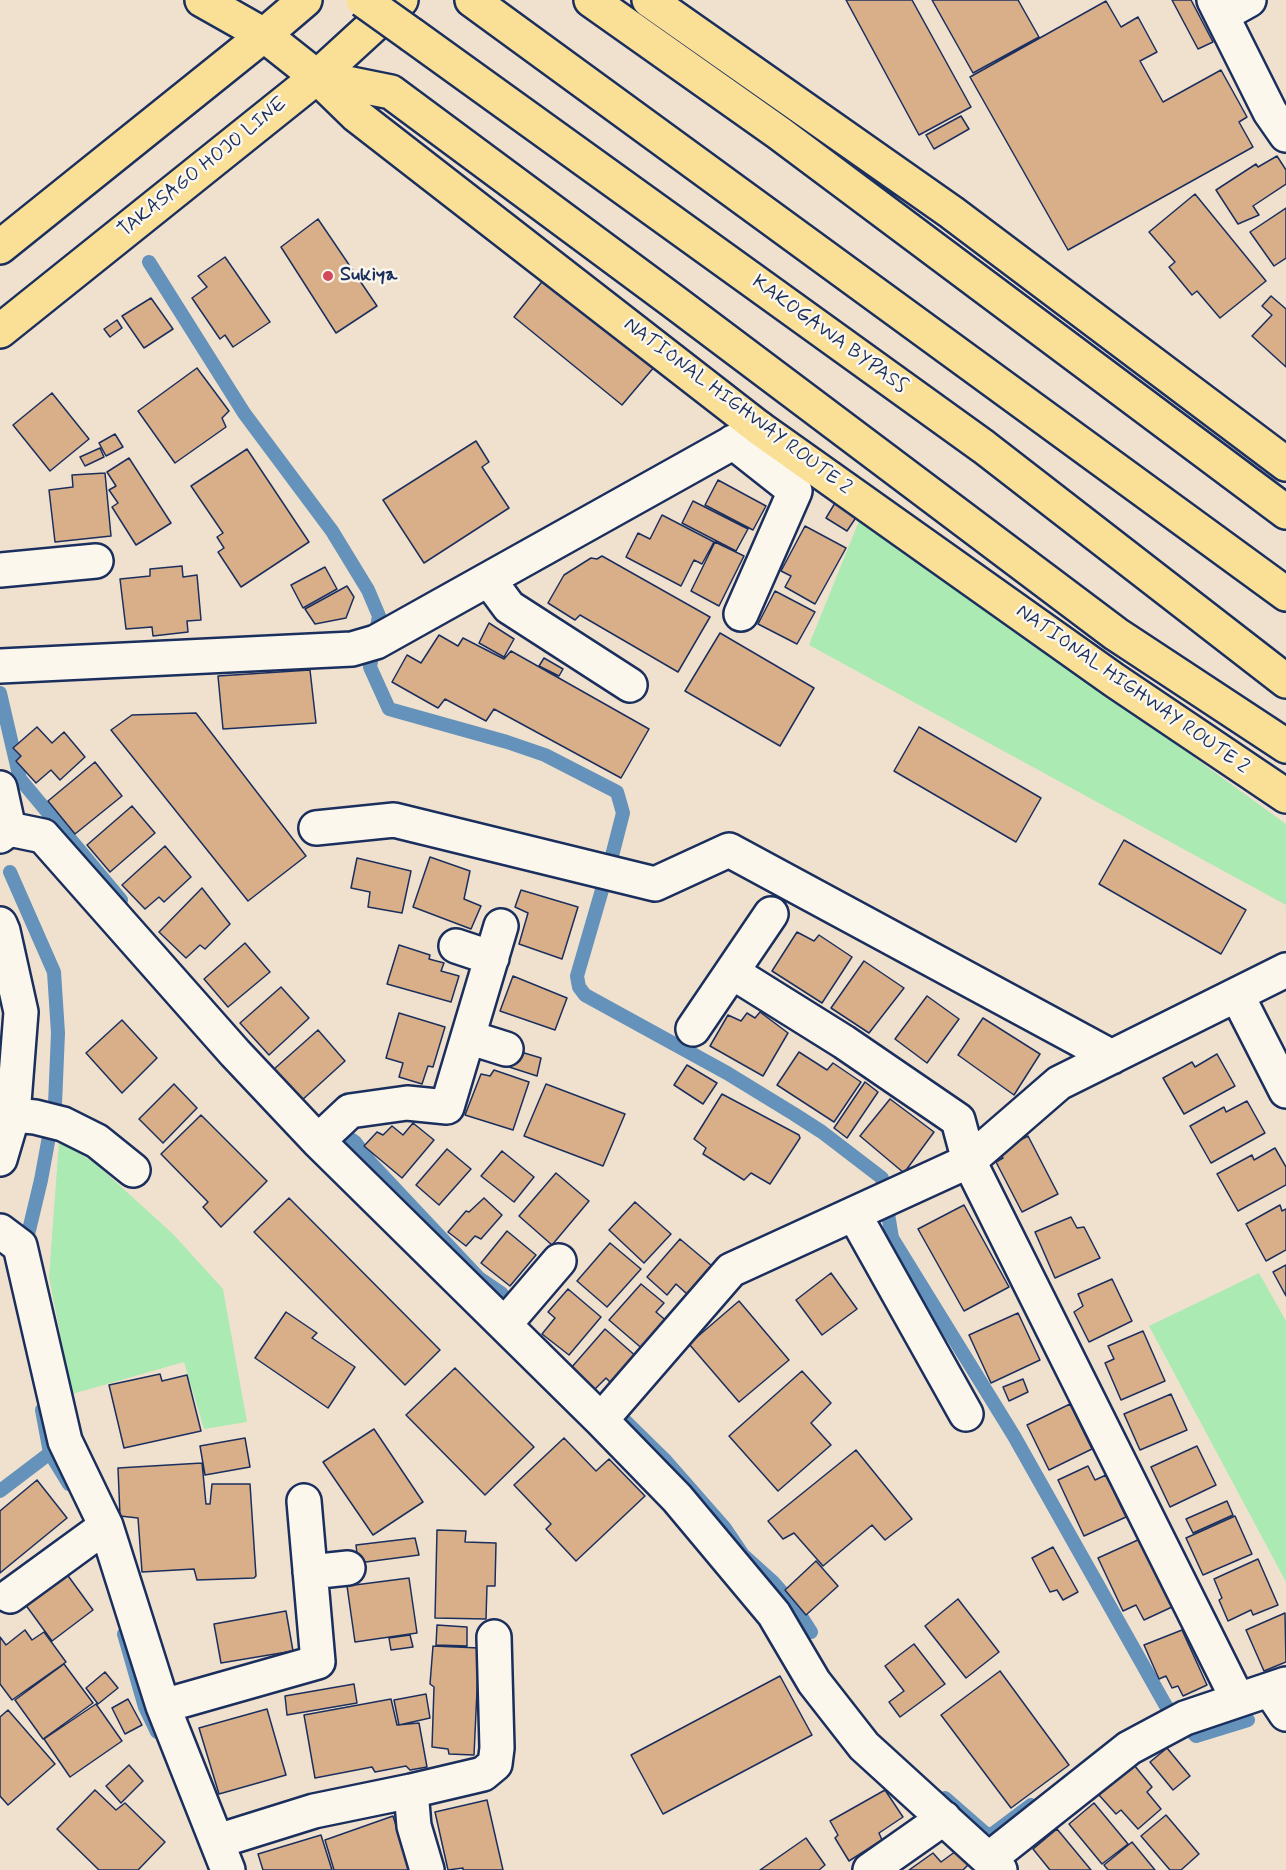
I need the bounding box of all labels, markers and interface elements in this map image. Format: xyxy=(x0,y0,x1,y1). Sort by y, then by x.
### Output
street label: TAKASAGO HOJO LINE xyxy=(114,93,292,243)
place label: Sukiya xyxy=(340,264,397,288)
marker: Sukiya xyxy=(321,269,335,283)
street label: KAKOGAWA BYPASS xyxy=(747,271,911,399)
street label: NATIONAL HIGHWAY ROUTE 2 xyxy=(618,313,856,501)
street label: NATIONAL HIGHWAY ROUTE 2 xyxy=(1011,600,1253,780)

